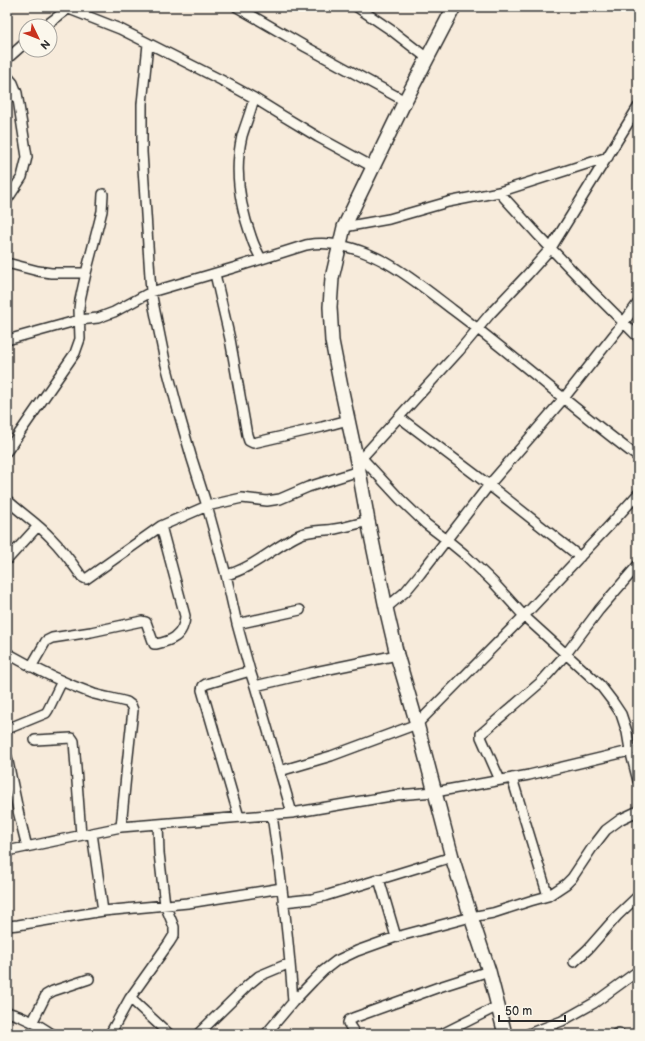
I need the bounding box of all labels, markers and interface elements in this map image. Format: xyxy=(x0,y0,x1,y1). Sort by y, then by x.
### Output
north arrow xyxy=(18,18,58,58)
text: N xyxy=(37,37,53,52)
scale bar xyxy=(499,997,565,1023)
text: 50 m xyxy=(505,1004,532,1019)

